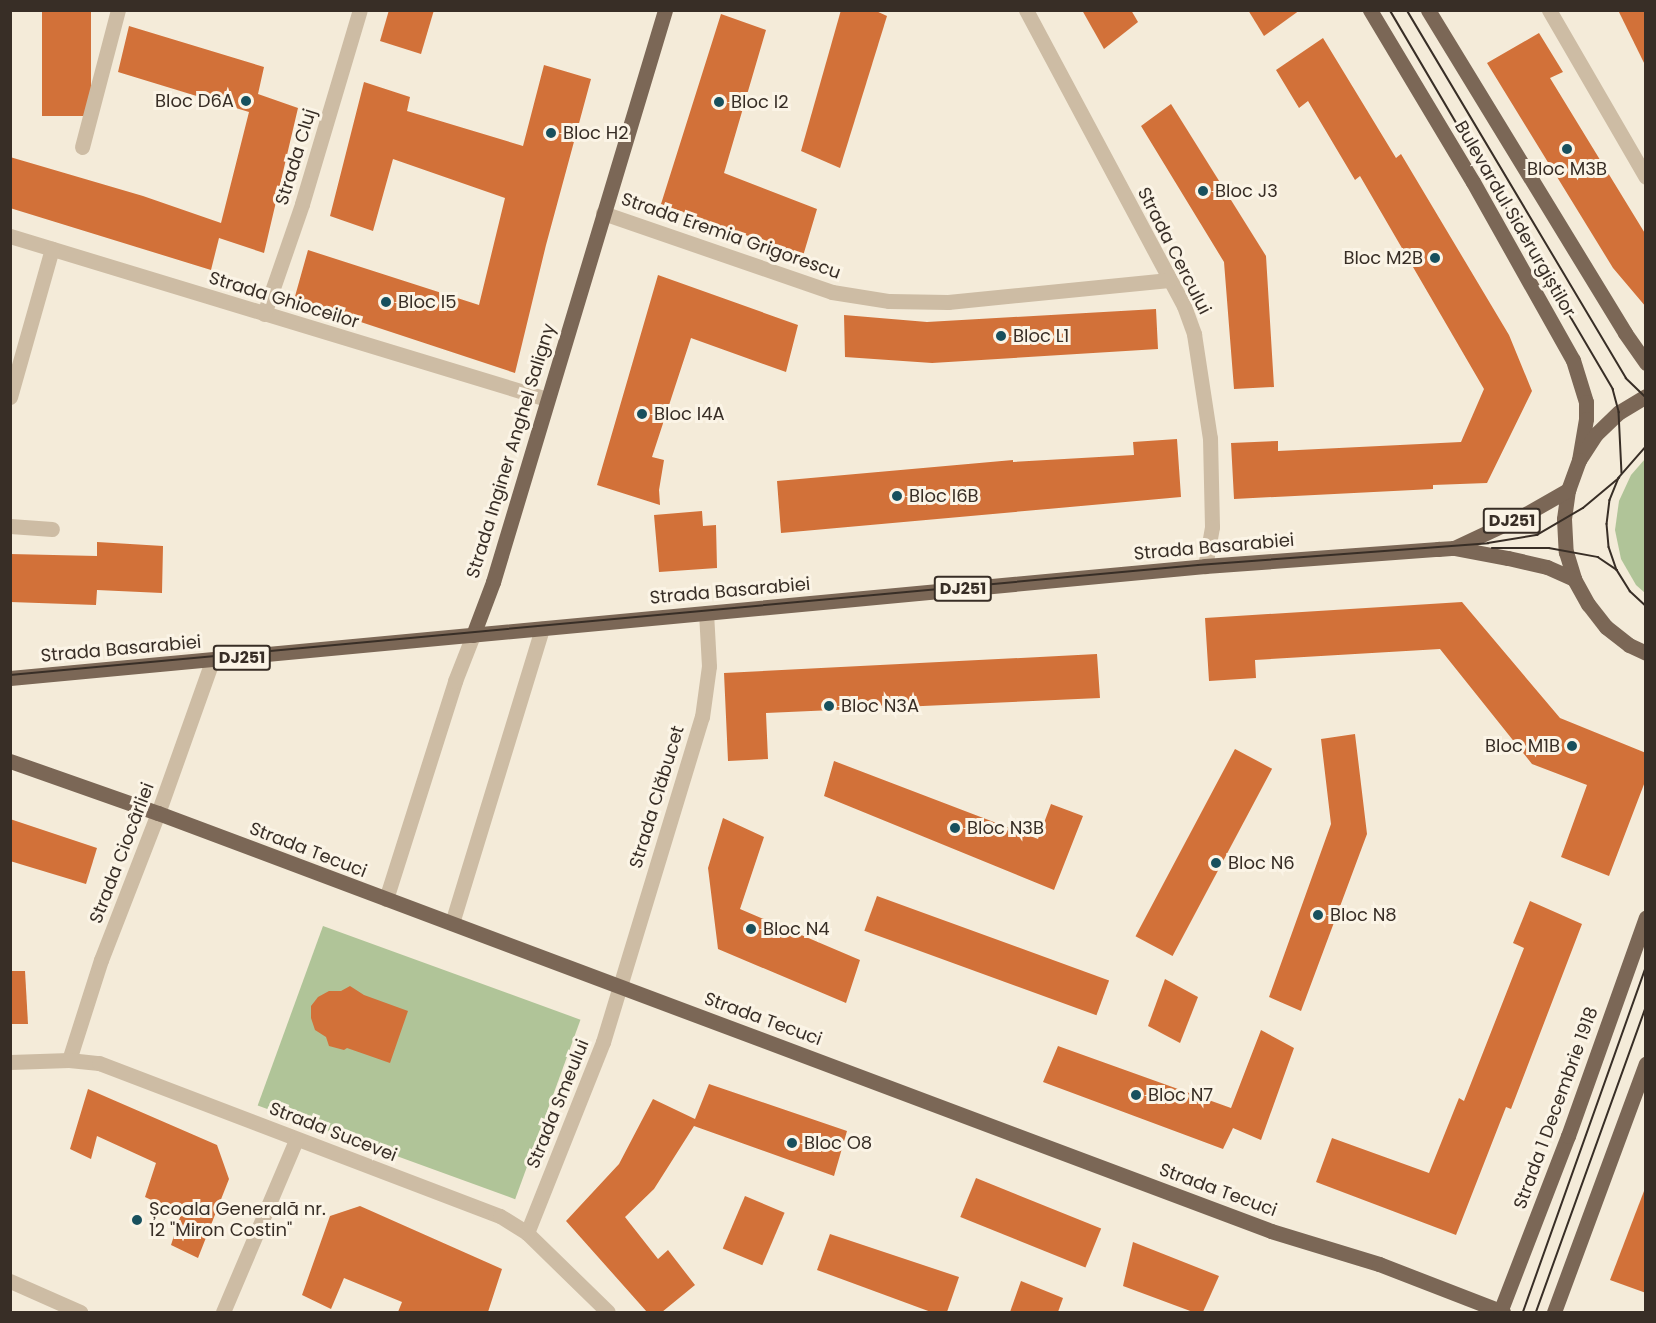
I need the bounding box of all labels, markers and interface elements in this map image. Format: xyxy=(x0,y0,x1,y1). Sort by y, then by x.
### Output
place label: Bloc D6A xyxy=(155,90,234,112)
place label: Bloc I2 xyxy=(731,91,788,113)
marker: Bloc D6A xyxy=(239,94,253,108)
marker: Bloc I2 xyxy=(712,95,726,109)
street label: Strada Cluj xyxy=(271,106,321,208)
street label: Bulevardul Siderurgiștilor xyxy=(1450,117,1580,321)
place label: Bloc H2 xyxy=(563,122,629,144)
marker: Bloc H2 xyxy=(544,126,558,140)
marker: Bloc M3B xyxy=(1560,142,1574,156)
place label: Bloc M3B xyxy=(1527,158,1607,180)
place label: Bloc J3 xyxy=(1215,180,1278,202)
street label: Strada Cercului xyxy=(1133,184,1215,318)
marker: Bloc J3 xyxy=(1196,184,1210,198)
street label: Strada Eremia Grigorescu xyxy=(618,188,844,284)
place label: Bloc M2B xyxy=(1343,247,1423,269)
marker: Bloc M2B xyxy=(1428,251,1442,265)
street label: Strada Ghioceilor xyxy=(206,267,362,333)
place label: Bloc I5 xyxy=(398,291,456,313)
marker: Bloc I5 xyxy=(379,295,393,309)
street label: Strada Inginer Anghel Saligny xyxy=(462,321,560,581)
place label: Bloc L1 xyxy=(1013,325,1069,347)
marker: Bloc L1 xyxy=(994,329,1008,343)
place label: Bloc I4A xyxy=(654,403,725,425)
marker: Bloc I4A xyxy=(635,407,649,421)
place label: Bloc I6B xyxy=(909,485,979,507)
marker: Bloc I6B xyxy=(890,489,904,503)
road number: DJ251 xyxy=(1482,508,1542,534)
street label: Strada Basarabiei xyxy=(1133,529,1295,565)
street label: Strada Basarabiei xyxy=(649,573,811,609)
road number: DJ251 xyxy=(933,576,993,602)
street label: Strada Basarabiei xyxy=(40,631,202,667)
road number: DJ251 xyxy=(212,645,272,671)
place label: Bloc N3A xyxy=(841,695,919,717)
marker: Bloc N3A xyxy=(822,699,836,713)
street label: Strada Clăbucet xyxy=(625,723,689,871)
place label: Bloc M1B xyxy=(1485,735,1560,757)
marker: Bloc M1B xyxy=(1565,739,1579,753)
street label: Strada Ciocârliei xyxy=(85,779,159,927)
place label: Bloc N3B xyxy=(967,817,1044,839)
street label: Strada Tecuci xyxy=(246,818,370,882)
marker: Bloc N3B xyxy=(948,821,962,835)
place label: Bloc N6 xyxy=(1228,852,1295,874)
marker: Bloc N6 xyxy=(1209,856,1223,870)
place label: Bloc N8 xyxy=(1330,904,1397,926)
marker: Bloc N8 xyxy=(1311,908,1325,922)
place label: Bloc N4 xyxy=(763,918,830,940)
marker: Bloc N4 xyxy=(744,922,758,936)
street label: Strada Tecuci xyxy=(701,988,825,1050)
street label: Strada 1 Decembrie 1918 xyxy=(1509,1004,1603,1212)
street label: Strada Smeului xyxy=(522,1036,594,1172)
place label: Bloc N7 xyxy=(1148,1084,1213,1106)
marker: Bloc N7 xyxy=(1129,1088,1143,1102)
street label: Strada Sucevei xyxy=(266,1098,400,1166)
place label: Bloc O8 xyxy=(804,1132,872,1154)
marker: Bloc O8 xyxy=(785,1136,799,1150)
street label: Strada Tecuci xyxy=(1156,1159,1280,1221)
place label: Școala Generală nr. 12 "Miron Costin" xyxy=(149,1199,326,1242)
marker: Școala Generală nr. 12 "Miron Costin" xyxy=(130,1213,144,1227)

